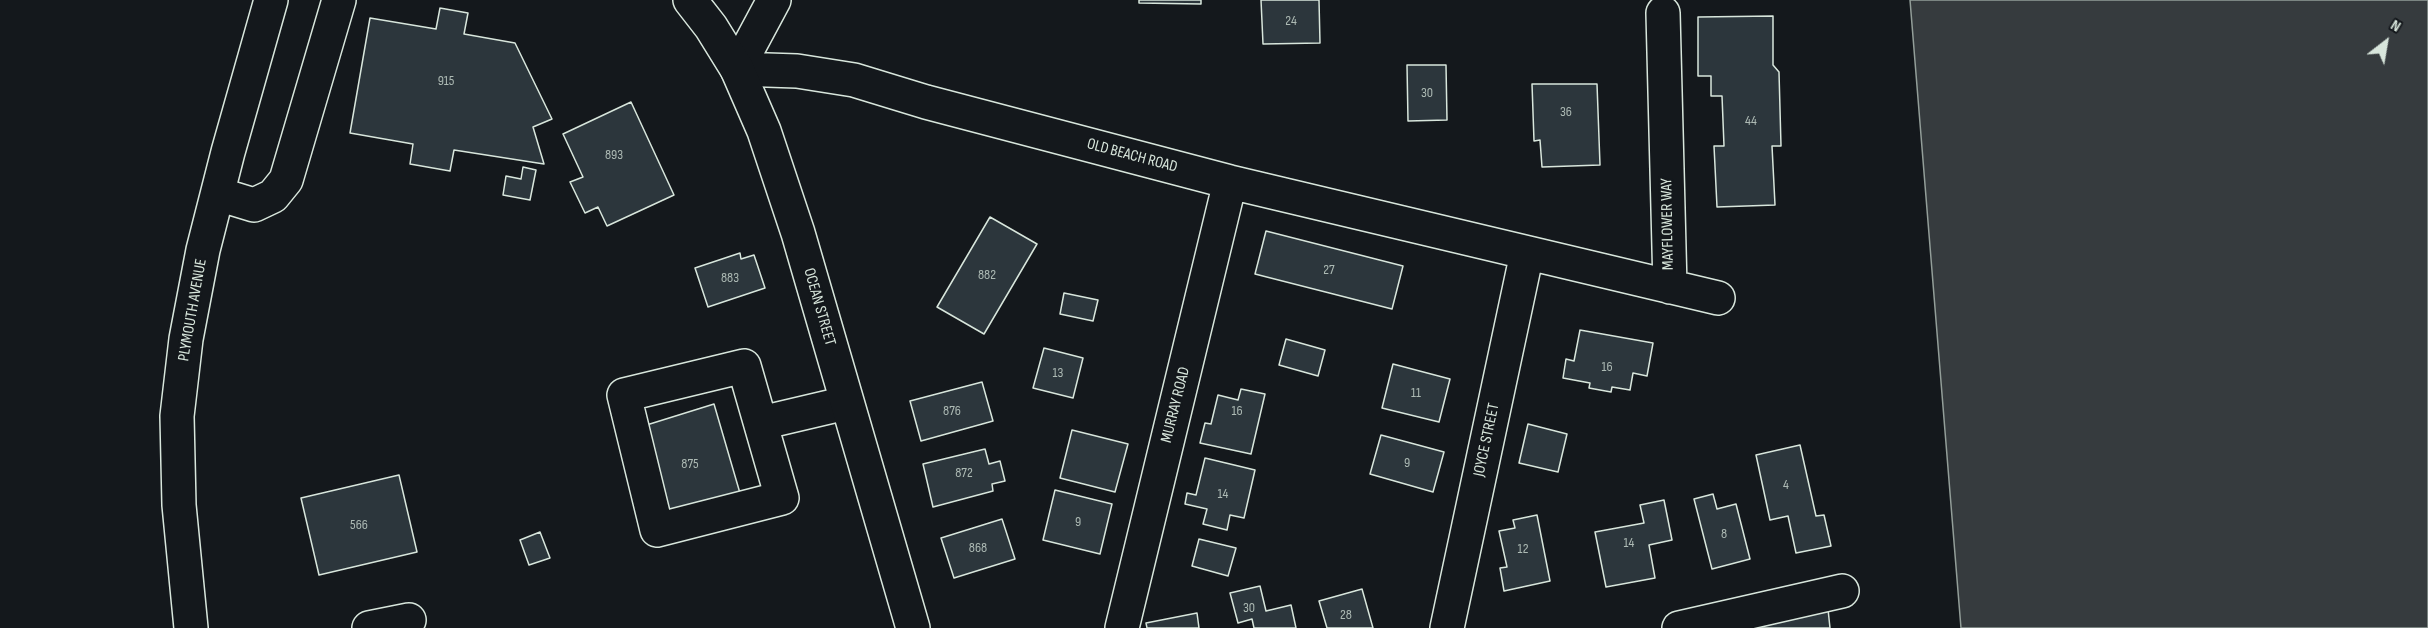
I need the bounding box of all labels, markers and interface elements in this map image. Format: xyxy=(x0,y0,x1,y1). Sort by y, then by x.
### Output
north arrow xyxy=(2356,12,2416,72)
house number: 24 xyxy=(1285,13,1297,29)
text: N xyxy=(2387,16,2404,36)
house number: 915 xyxy=(438,73,454,89)
house number: 30 xyxy=(1421,85,1433,101)
house number: 36 xyxy=(1560,104,1572,120)
house number: 44 xyxy=(1745,113,1757,129)
street label: OLD BEACH ROAD xyxy=(1085,135,1179,177)
house number: 893 xyxy=(605,147,623,163)
street label: MAYFLOWER WAY xyxy=(1658,178,1678,270)
street label: PLYMOUTH AVENUE xyxy=(175,257,211,363)
house number: 27 xyxy=(1323,262,1335,278)
street label: OCEAN STREET xyxy=(799,266,839,348)
house number: 882 xyxy=(978,267,996,283)
house number: 883 xyxy=(721,270,739,286)
house number: 16 xyxy=(1601,359,1613,375)
house number: 13 xyxy=(1053,365,1063,381)
street label: MURRAY ROAD xyxy=(1157,365,1195,445)
house number: 11 xyxy=(1411,385,1421,401)
street label: JOYCE STREET xyxy=(1470,402,1504,478)
house number: 876 xyxy=(943,403,961,419)
house number: 16 xyxy=(1231,403,1243,419)
house number: 9 xyxy=(1404,455,1410,471)
house number: 875 xyxy=(681,456,699,472)
house number: 872 xyxy=(955,465,973,481)
house number: 4 xyxy=(1783,477,1789,493)
house number: 14 xyxy=(1218,486,1228,502)
house number: 9 xyxy=(1075,514,1081,530)
house number: 566 xyxy=(350,517,368,533)
house number: 8 xyxy=(1721,526,1727,542)
house number: 14 xyxy=(1624,535,1634,551)
house number: 868 xyxy=(969,540,987,556)
house number: 12 xyxy=(1518,541,1528,557)
house number: 30 xyxy=(1243,600,1255,616)
house number: 28 xyxy=(1340,607,1352,623)

